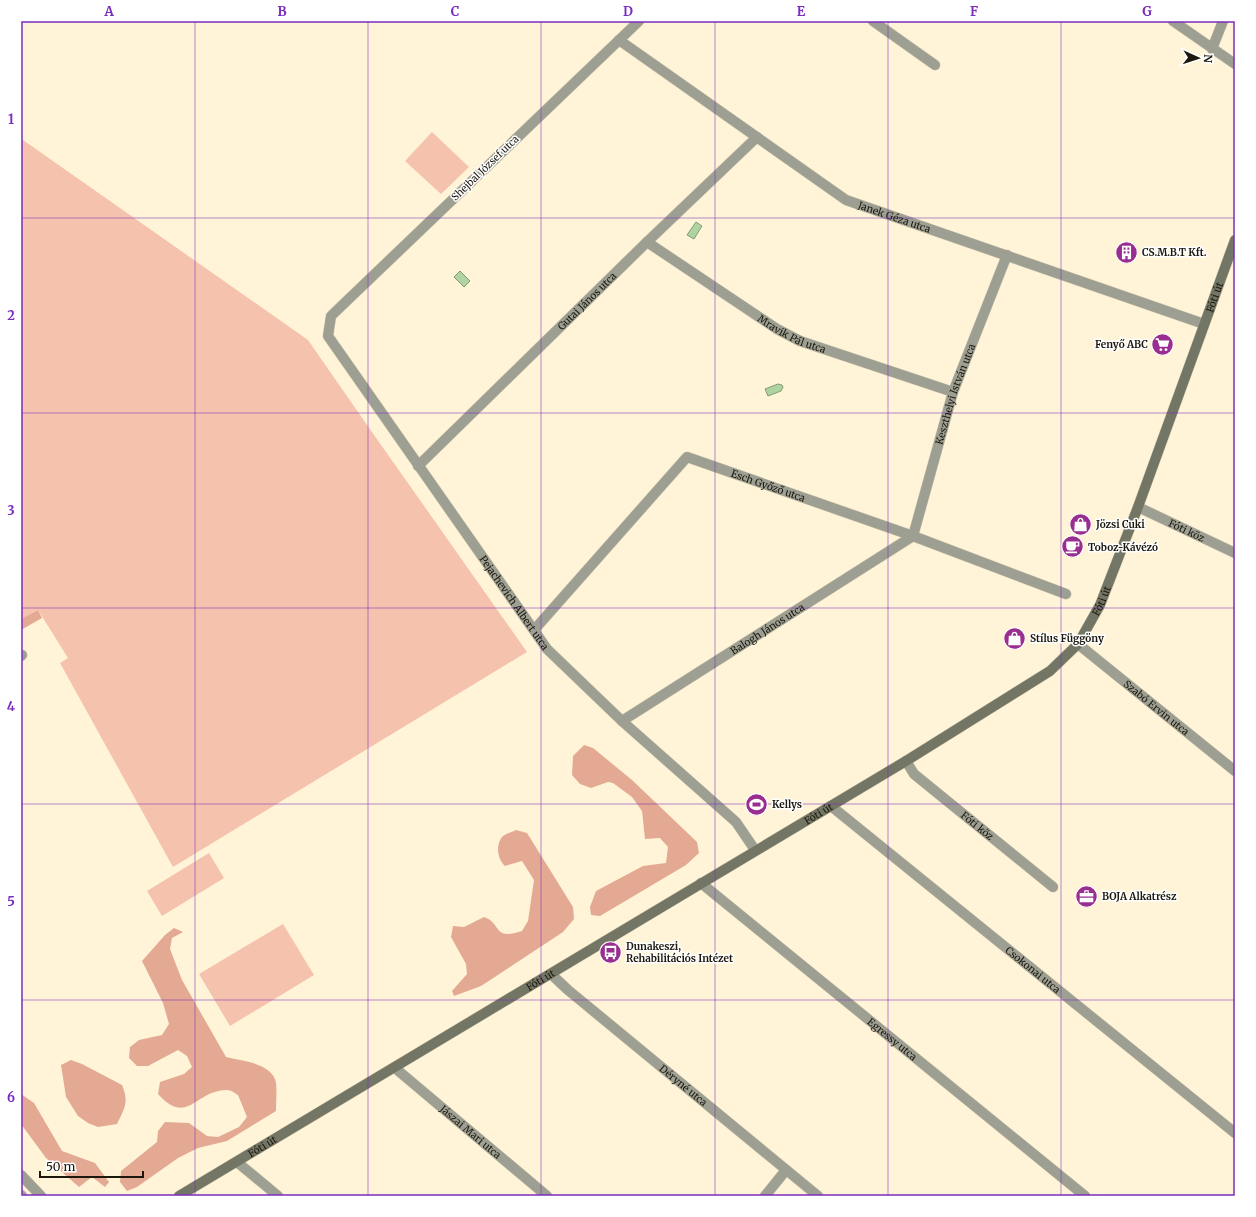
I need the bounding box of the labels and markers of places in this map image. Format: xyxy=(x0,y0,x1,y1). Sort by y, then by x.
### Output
building icon: CS.M.B.T Kft. xyxy=(1114,239,1140,265)
place label: CS.M.B.T Kft. xyxy=(1142,246,1207,259)
supermarket icon: Fenyő ABC xyxy=(1150,331,1176,357)
place label: Fenyő ABC xyxy=(1095,338,1148,351)
shop icon: Jözsi Cuki xyxy=(1067,511,1093,537)
place label: Jözsi Cuki xyxy=(1095,518,1145,531)
cafe icon: Toboz-Kávézó xyxy=(1059,534,1085,560)
place label: Toboz-Kávézó xyxy=(1088,541,1158,554)
shop icon: Stílus Függöny xyxy=(1002,625,1028,651)
place label: Stílus Függöny xyxy=(1030,632,1104,645)
sports icon: Kellys xyxy=(743,791,769,817)
place label: Kellys xyxy=(772,798,802,811)
office icon: BOJA Alkatrész xyxy=(1074,883,1100,909)
place label: BOJA Alkatrész xyxy=(1102,890,1177,903)
bus stop icon: Dunakeszi, Rehabilitációs Intézet xyxy=(598,939,624,965)
place label: Dunakeszi, Rehabilitációs Intézet xyxy=(626,940,733,965)

